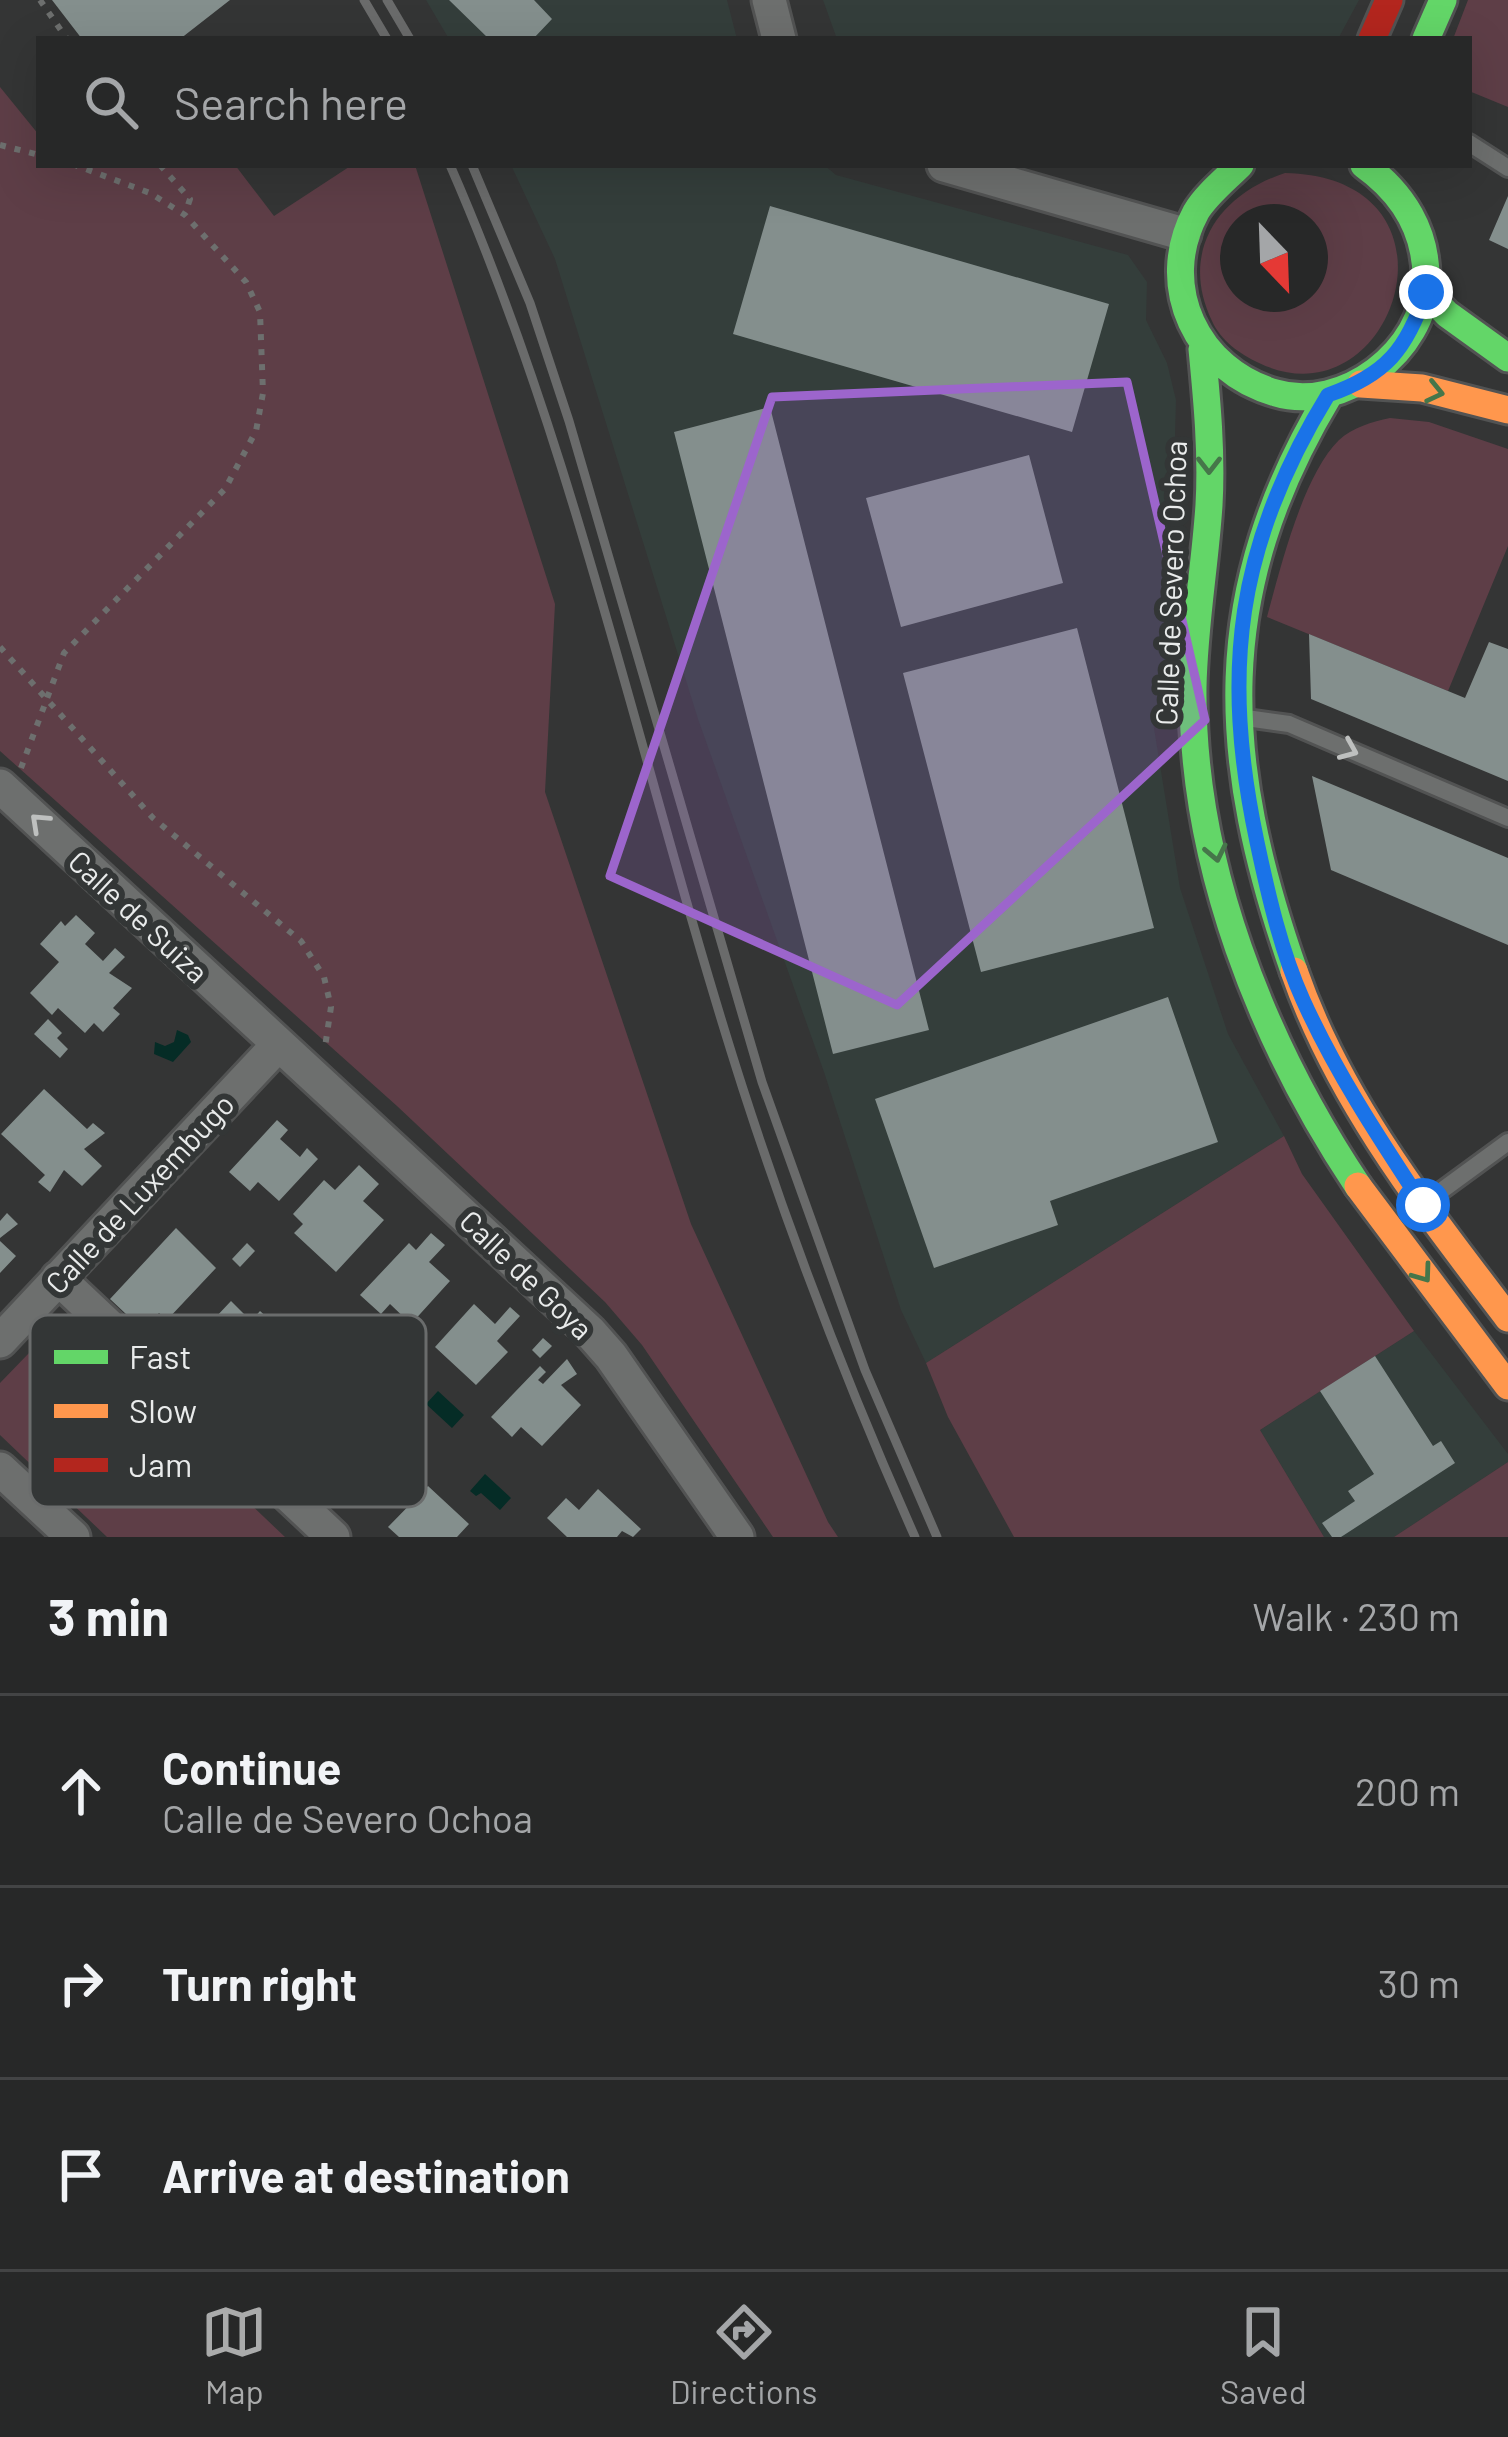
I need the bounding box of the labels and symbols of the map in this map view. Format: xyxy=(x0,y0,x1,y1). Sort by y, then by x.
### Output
north arrow xyxy=(1220,204,1328,312)
route end xyxy=(1399,265,1453,319)
one-way arrow xyxy=(1425,378,1445,403)
street label: Calle de Severo Ochoa xyxy=(1147,440,1193,726)
one-way arrow xyxy=(1196,457,1222,475)
one-way arrow xyxy=(1337,736,1359,760)
one-way arrow xyxy=(31,815,52,837)
street label: Calle de Suiza xyxy=(62,842,216,990)
one-way arrow xyxy=(1202,842,1228,862)
street label: Calle de Luxembugo xyxy=(37,1086,241,1300)
route start xyxy=(1396,1178,1450,1232)
street label: Calle de Goya xyxy=(453,1202,601,1346)
one-way arrow xyxy=(1409,1261,1431,1283)
legend xyxy=(30,1315,426,1507)
text: Fast xyxy=(129,1336,191,1376)
text: Slow xyxy=(129,1390,197,1430)
text: Jam xyxy=(129,1444,192,1484)

